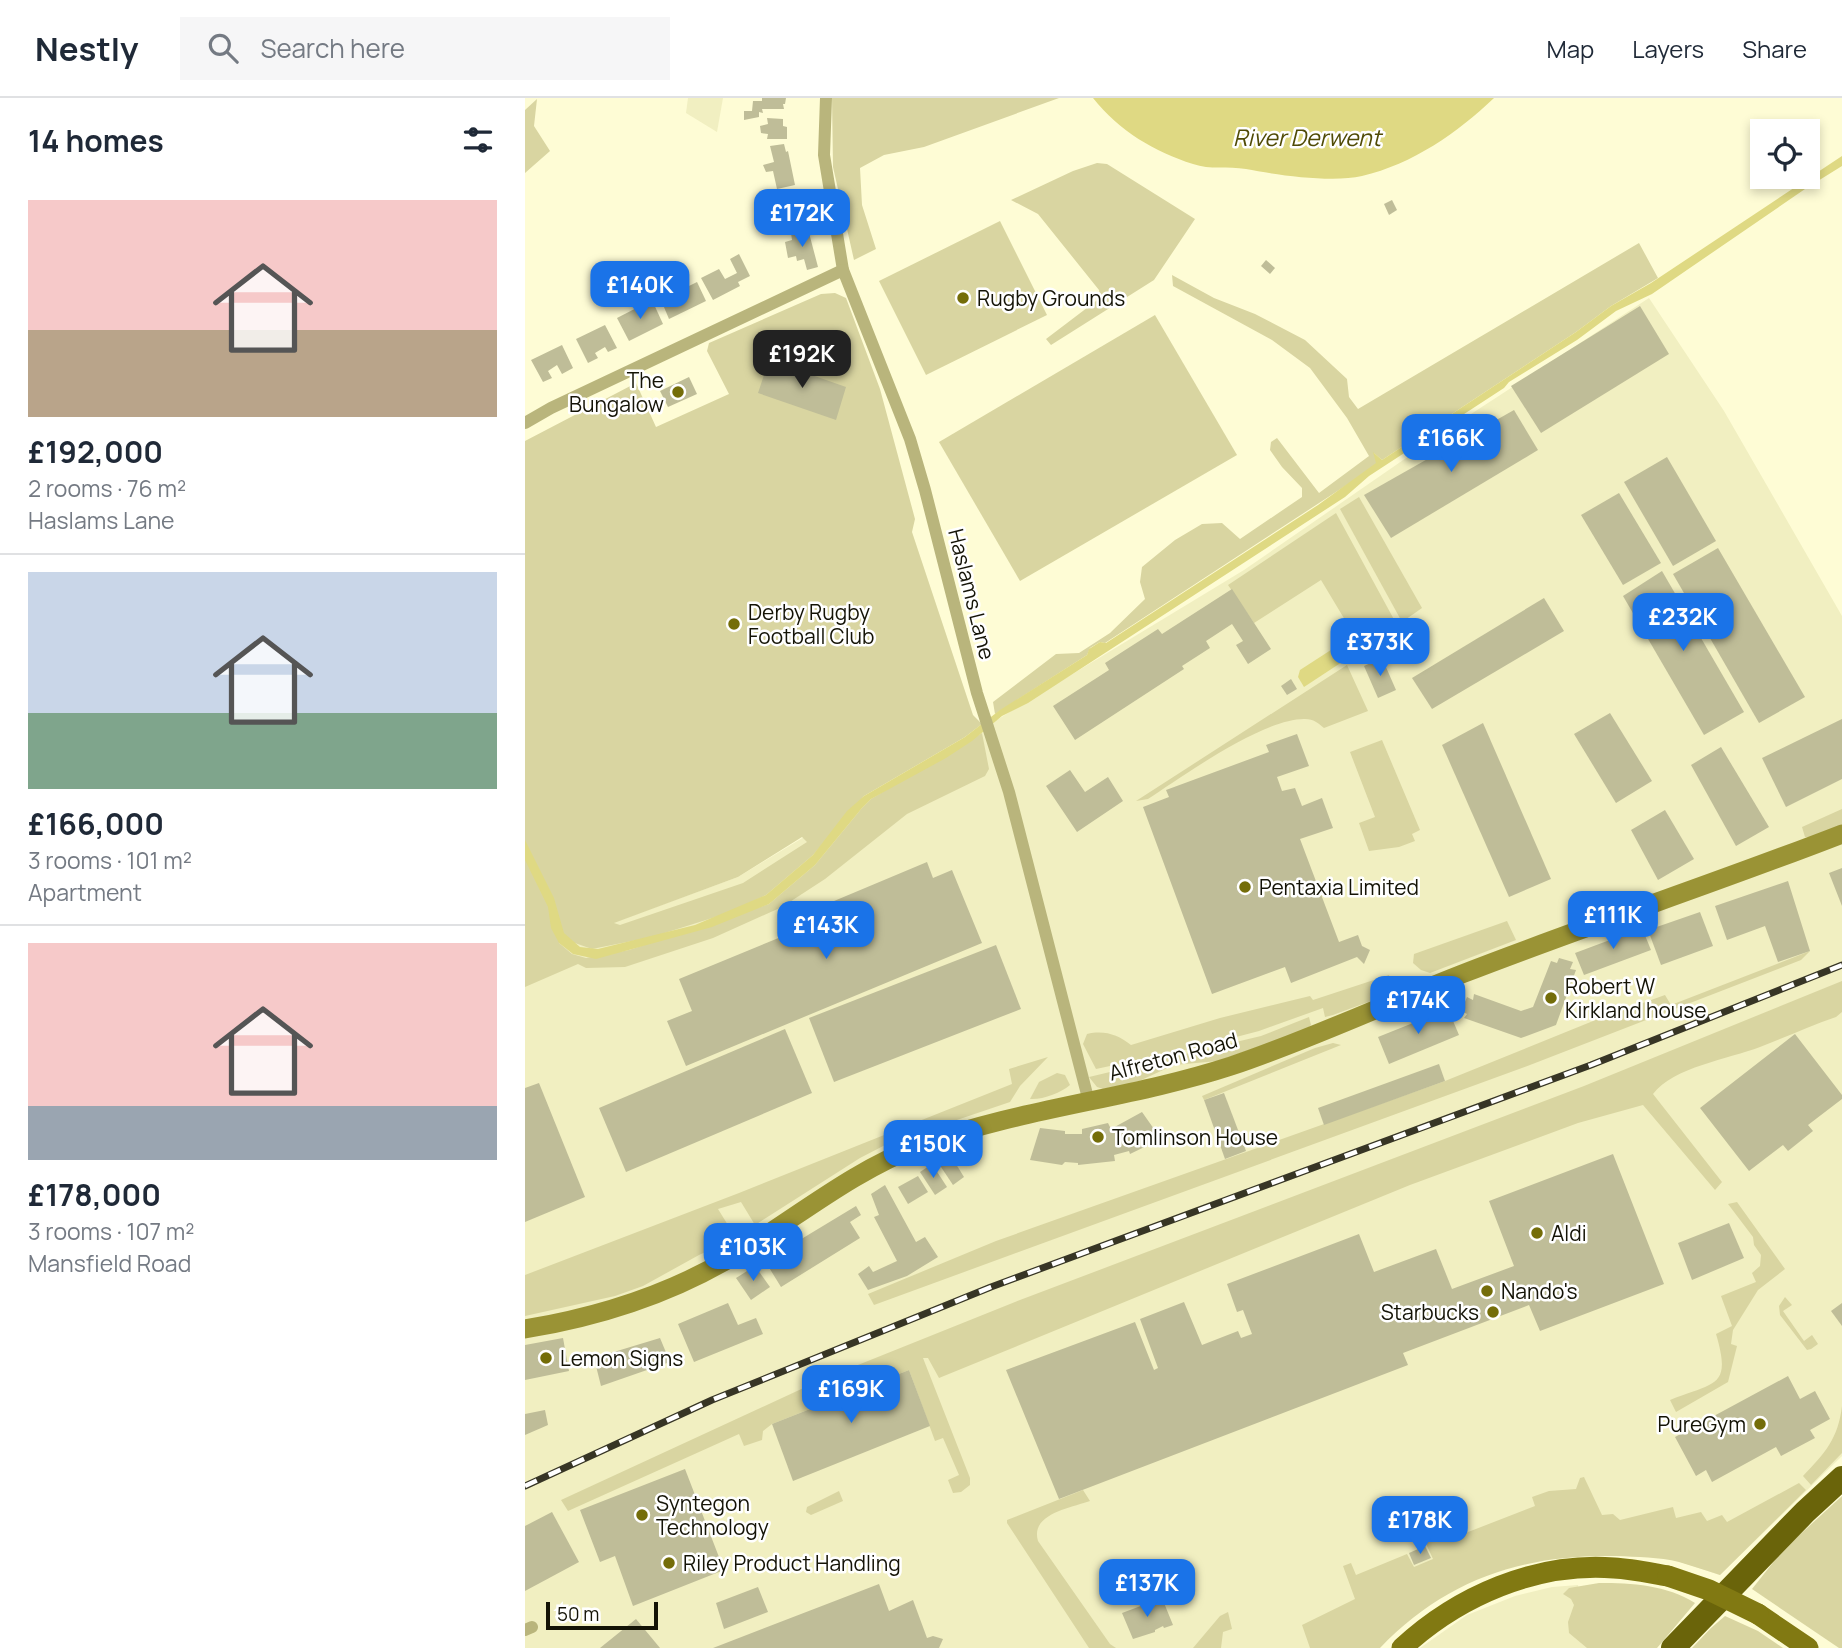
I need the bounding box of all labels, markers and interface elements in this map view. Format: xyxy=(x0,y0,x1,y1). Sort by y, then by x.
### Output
search box xyxy=(180,17,670,80)
text: Nestly xyxy=(35,26,138,71)
icon: search xyxy=(204,29,242,67)
text: Search here xyxy=(260,30,405,66)
text: Map xyxy=(1547,32,1594,65)
text: Layers xyxy=(1632,32,1704,65)
text: Share xyxy=(1742,32,1807,65)
map controls xyxy=(1750,119,1820,189)
button: locate xyxy=(1750,119,1820,189)
text: 14 homes xyxy=(28,120,164,161)
icon: filters xyxy=(459,121,497,159)
water label: River Derwent xyxy=(1233,121,1384,153)
pin: £172K xyxy=(753,190,851,249)
text: £172K xyxy=(770,196,834,228)
icon: home xyxy=(200,245,326,371)
pin: £140K xyxy=(591,262,689,321)
text: £140K xyxy=(606,268,674,300)
place label: Rugby Grounds xyxy=(977,284,1125,312)
marker: Rugby Grounds xyxy=(955,290,971,306)
pin: £192K xyxy=(753,330,851,390)
text: £192K xyxy=(769,337,835,369)
place label: The Bungalow xyxy=(569,366,664,418)
marker: The Bungalow xyxy=(670,384,686,400)
pin: £166K xyxy=(1402,414,1500,474)
text: £166K xyxy=(1418,421,1484,453)
text: £192,000 xyxy=(28,431,163,472)
text: 2 rooms · 76 m² xyxy=(28,472,186,504)
text: Haslams Lane xyxy=(28,504,174,536)
street label: Haslams Lane xyxy=(942,526,1002,662)
pin: £232K xyxy=(1634,594,1732,653)
place label: Derby Rugby Football Club xyxy=(748,598,874,650)
text: £232K xyxy=(1649,600,1717,632)
marker: Derby Rugby Football Club xyxy=(726,616,742,632)
icon: home xyxy=(200,617,326,743)
pin: £373K xyxy=(1331,618,1429,678)
text: £373K xyxy=(1346,625,1414,657)
text: £166,000 xyxy=(28,803,164,844)
text: 3 rooms · 101 m² xyxy=(28,844,192,876)
place label: Pentaxia Limited xyxy=(1259,873,1419,901)
text: Apartment xyxy=(28,876,142,908)
marker: Pentaxia Limited xyxy=(1237,879,1253,895)
pin: £111K xyxy=(1564,892,1662,951)
text: £111K xyxy=(1584,898,1642,930)
pin: £143K xyxy=(777,902,875,961)
text: £143K xyxy=(793,908,859,940)
place label: Robert W Kirkland house xyxy=(1565,972,1707,1024)
pin: £174K xyxy=(1369,976,1467,1036)
text: £174K xyxy=(1386,983,1450,1015)
icon: home xyxy=(200,988,326,1114)
marker: Robert W Kirkland house xyxy=(1543,990,1559,1006)
street label: Alfreton Road xyxy=(1106,1025,1240,1087)
pin: £150K xyxy=(884,1121,982,1180)
place label: Tomlinson House xyxy=(1112,1123,1278,1151)
text: £150K xyxy=(900,1127,966,1159)
marker: Tomlinson House xyxy=(1090,1129,1106,1145)
text: £178,000 xyxy=(28,1174,161,1215)
text: 3 rooms · 107 m² xyxy=(28,1215,194,1247)
place label: Aldi xyxy=(1551,1219,1587,1247)
pin: £103K xyxy=(704,1224,802,1283)
marker: Aldi xyxy=(1529,1225,1545,1241)
text: £103K xyxy=(720,1230,786,1262)
text: Mansfield Road xyxy=(28,1247,191,1279)
place label: Nando's xyxy=(1501,1277,1578,1305)
marker: Nando's xyxy=(1479,1283,1495,1299)
place label: Starbucks xyxy=(1381,1298,1479,1326)
marker: Starbucks xyxy=(1485,1304,1501,1320)
place label: Lemon Signs xyxy=(560,1344,683,1372)
marker: Lemon Signs xyxy=(538,1350,554,1366)
pin: £169K xyxy=(802,1366,900,1425)
text: £169K xyxy=(818,1372,884,1404)
place label: PureGym xyxy=(1658,1410,1746,1438)
marker: PureGym xyxy=(1752,1416,1768,1432)
place label: Syntegon Technology xyxy=(656,1489,769,1541)
pin: £178K xyxy=(1371,1496,1469,1556)
text: £178K xyxy=(1388,1503,1452,1535)
marker: Syntegon Technology xyxy=(634,1507,650,1523)
place label: Riley Product Handling xyxy=(683,1549,901,1577)
marker: Riley Product Handling xyxy=(661,1555,677,1571)
pin: £137K xyxy=(1098,1560,1196,1619)
text: £137K xyxy=(1115,1566,1179,1598)
scale bar xyxy=(546,1599,658,1631)
text: 50 m xyxy=(557,1601,599,1627)

